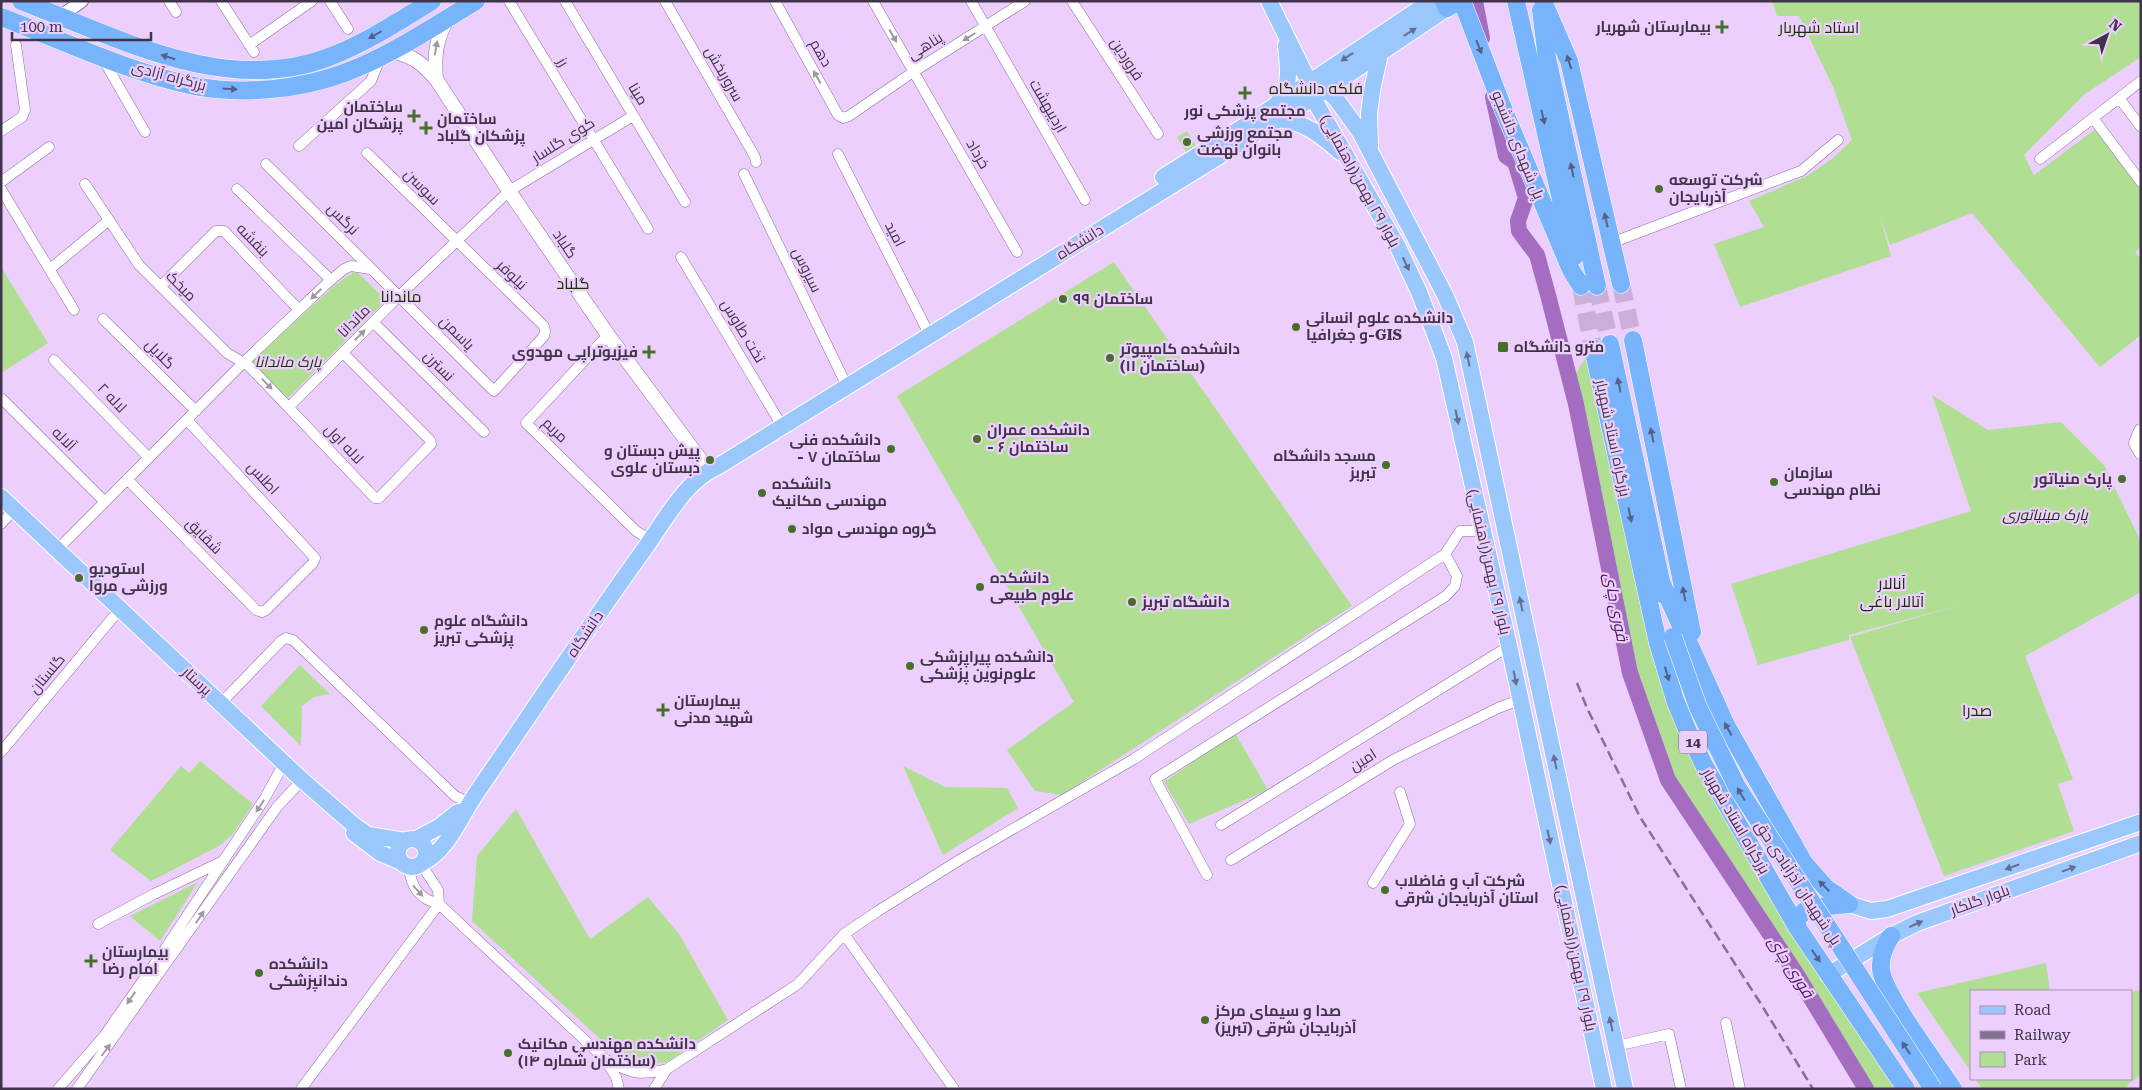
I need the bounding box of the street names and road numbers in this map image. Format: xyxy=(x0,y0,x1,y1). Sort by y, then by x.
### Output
street label: پناهی xyxy=(904,28,946,65)
street label: فروردین xyxy=(1106,34,1147,84)
street label: دهم xyxy=(805,36,836,71)
street label: سروربخش xyxy=(700,43,747,105)
street label: رز xyxy=(553,53,573,70)
street label: بزرگراه آزادی xyxy=(130,57,208,96)
street label: اردیبهشت xyxy=(1025,76,1070,136)
street label: مینا xyxy=(624,80,652,108)
street label: پل شهدای دانشجو xyxy=(1487,88,1548,202)
street label: بلوار ٢٩ بهمن(راهنمایی) xyxy=(1315,111,1404,251)
street label: کوی گلسار xyxy=(527,113,599,168)
street label: خرداد xyxy=(962,136,994,172)
street label: سوسن xyxy=(399,165,444,210)
street label: نرگس xyxy=(323,199,363,239)
street label: امید xyxy=(881,218,909,250)
street label: بنفشه xyxy=(233,220,273,260)
street label: دانشگاه xyxy=(1053,221,1107,263)
street label: گلباد xyxy=(549,226,581,262)
street label: سیروس xyxy=(788,245,826,296)
street label: نیلوفر xyxy=(492,256,531,294)
street label: میخک xyxy=(162,267,200,305)
street label: تخت طاوس xyxy=(716,296,769,367)
street label: ماندانا xyxy=(334,301,374,341)
street label: یاسمن xyxy=(435,312,478,355)
street label: گلایل xyxy=(141,335,179,373)
street label: نسترن xyxy=(419,347,458,386)
street label: بزرگراه استاد شهریار xyxy=(1591,377,1634,498)
street label: لاله ۲ xyxy=(94,379,130,417)
street label: مریم xyxy=(538,414,571,447)
street label: لاله اول xyxy=(321,420,367,468)
street label: آلاله xyxy=(48,423,80,455)
street label: اطلس xyxy=(243,458,283,499)
street label: بلوار ٢٩ بهمن(راهنمایی) xyxy=(1462,487,1515,637)
street label: شقایق xyxy=(181,514,226,559)
street label: دانشگاه xyxy=(563,607,607,661)
street label: گلستان xyxy=(25,650,70,698)
street label: پرستار xyxy=(177,662,215,700)
road number: 14 xyxy=(1679,730,1707,754)
street label: امین xyxy=(1346,745,1380,776)
street label: بزرگراه استاد شهریار xyxy=(1697,764,1774,878)
street label: پل شهیدان آذرآبادی حق xyxy=(1750,817,1845,949)
street label: بلوار گلکار xyxy=(1947,881,2012,919)
street label: بلوار ٢٩ بهمن(راهنمایی) xyxy=(1551,883,1600,1033)

